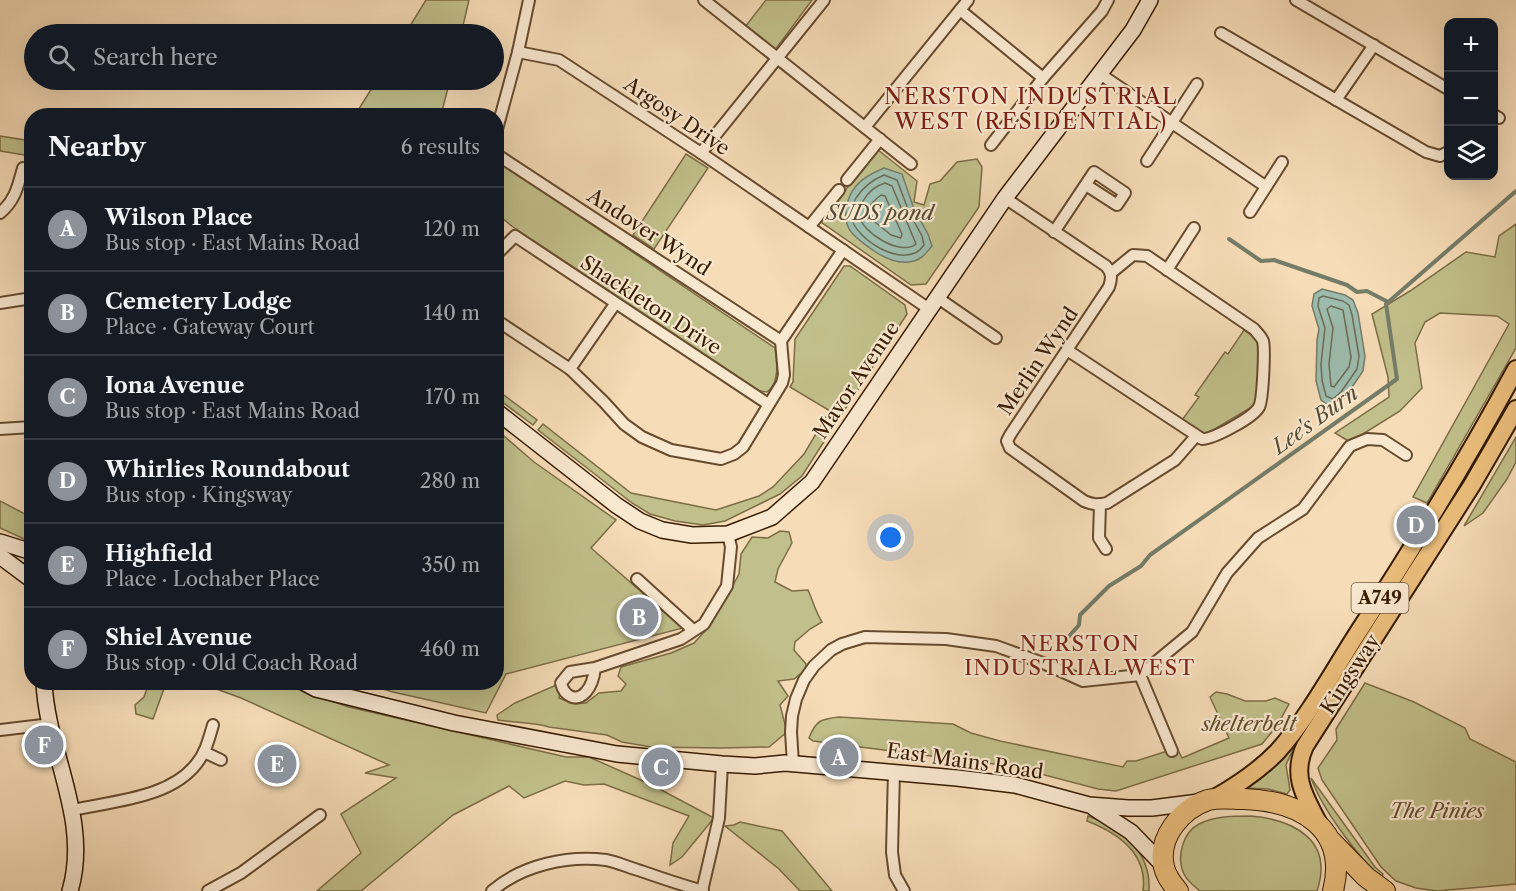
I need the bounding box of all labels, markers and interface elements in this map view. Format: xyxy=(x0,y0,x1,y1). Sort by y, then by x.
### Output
map controls xyxy=(1444,18,1498,180)
button: + xyxy=(1444,18,1498,72)
search box xyxy=(24,24,504,90)
icon: search xyxy=(45,41,78,74)
text: Search here xyxy=(93,44,218,71)
street label: Argosy Drive xyxy=(619,71,734,160)
button: − xyxy=(1444,72,1498,126)
district label: NERSTON INDUSTRIAL WEST (RESIDENTIAL) xyxy=(884,83,1178,135)
button: layers xyxy=(1444,126,1498,180)
text: Nearby xyxy=(48,131,146,163)
text: 6 results xyxy=(401,135,480,159)
street label: Andover Wynd xyxy=(582,183,715,281)
water label: SUDS pond xyxy=(824,200,936,225)
text: Wilson Place xyxy=(105,204,252,231)
text: A xyxy=(60,217,75,241)
text: 120 m xyxy=(423,217,480,241)
text: Bus stop · East Mains Road xyxy=(105,231,360,255)
street label: Shackleton Drive xyxy=(576,250,726,360)
text: Cemetery Lodge xyxy=(105,288,292,315)
text: B xyxy=(60,301,75,325)
text: 140 m xyxy=(423,301,480,325)
street label: Merlin Wynd xyxy=(993,302,1083,420)
text: Place · Gateway Court xyxy=(105,315,315,339)
street label: Mavor Avenue xyxy=(808,317,904,443)
text: Iona Avenue xyxy=(105,372,244,399)
water label: Lee's Burn xyxy=(1265,380,1363,460)
text: C xyxy=(59,385,76,409)
text: 170 m xyxy=(425,385,480,409)
text: Bus stop · East Mains Road xyxy=(105,399,360,423)
text: Whirlies Roundabout xyxy=(105,456,350,483)
text: D xyxy=(59,469,76,493)
text: 280 m xyxy=(420,469,480,493)
text: Bus stop · Kingsway xyxy=(105,483,292,507)
pin: D xyxy=(1396,502,1436,548)
your location xyxy=(876,523,905,552)
text: Highfield xyxy=(105,540,213,567)
text: E xyxy=(60,553,75,577)
text: 350 m xyxy=(422,553,480,577)
text: Place · Lochaber Place xyxy=(105,567,320,591)
road number: A749 xyxy=(1352,583,1408,613)
pin: B xyxy=(620,594,658,640)
text: Shiel Avenue xyxy=(105,624,252,651)
street label: Kingsway xyxy=(1315,629,1385,718)
district label: NERSTON INDUSTRIAL WEST xyxy=(964,631,1196,680)
text: F xyxy=(61,637,74,661)
text: 460 m xyxy=(420,637,480,661)
text: Bus stop · Old Coach Road xyxy=(105,651,358,675)
park label: shelterbelt xyxy=(1201,712,1297,736)
pin: F xyxy=(24,722,63,768)
pin: A xyxy=(820,734,858,780)
street label: East Mains Road xyxy=(885,738,1045,784)
pin: E xyxy=(258,742,296,786)
pin: C xyxy=(642,744,680,789)
park label: The Pinies xyxy=(1390,799,1484,823)

